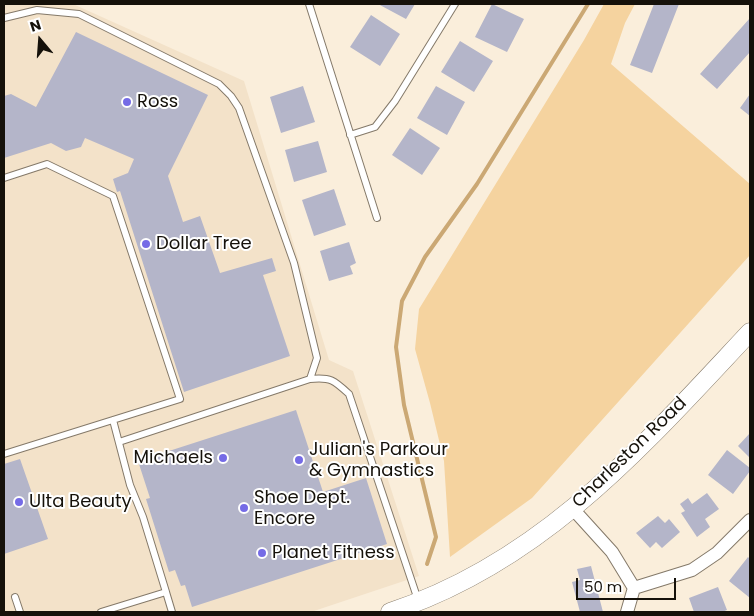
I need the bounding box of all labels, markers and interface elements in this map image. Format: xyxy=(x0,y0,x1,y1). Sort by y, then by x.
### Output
north arrow xyxy=(15,15,65,65)
text: N xyxy=(27,15,43,37)
place label: Ross xyxy=(137,91,178,113)
marker: Ross xyxy=(121,96,133,108)
place label: Dollar Tree xyxy=(156,233,252,255)
marker: Dollar Tree xyxy=(140,238,152,250)
street label: Charleston Road xyxy=(568,393,692,513)
place label: Julian's Parkour & Gymnastics xyxy=(309,439,448,482)
place label: Michaels xyxy=(133,447,213,469)
marker: Michaels xyxy=(217,452,229,464)
marker: Julian's Parkour & Gymnastics xyxy=(293,454,305,466)
place label: Shoe Dept. Encore xyxy=(254,487,350,530)
place label: Ulta Beauty xyxy=(29,491,132,513)
marker: Ulta Beauty xyxy=(13,496,25,508)
marker: Shoe Dept. Encore xyxy=(238,502,250,514)
place label: Planet Fitness xyxy=(272,542,395,564)
marker: Planet Fitness xyxy=(256,547,268,559)
scale bar xyxy=(579,568,679,600)
text: 50 m xyxy=(584,576,622,597)

